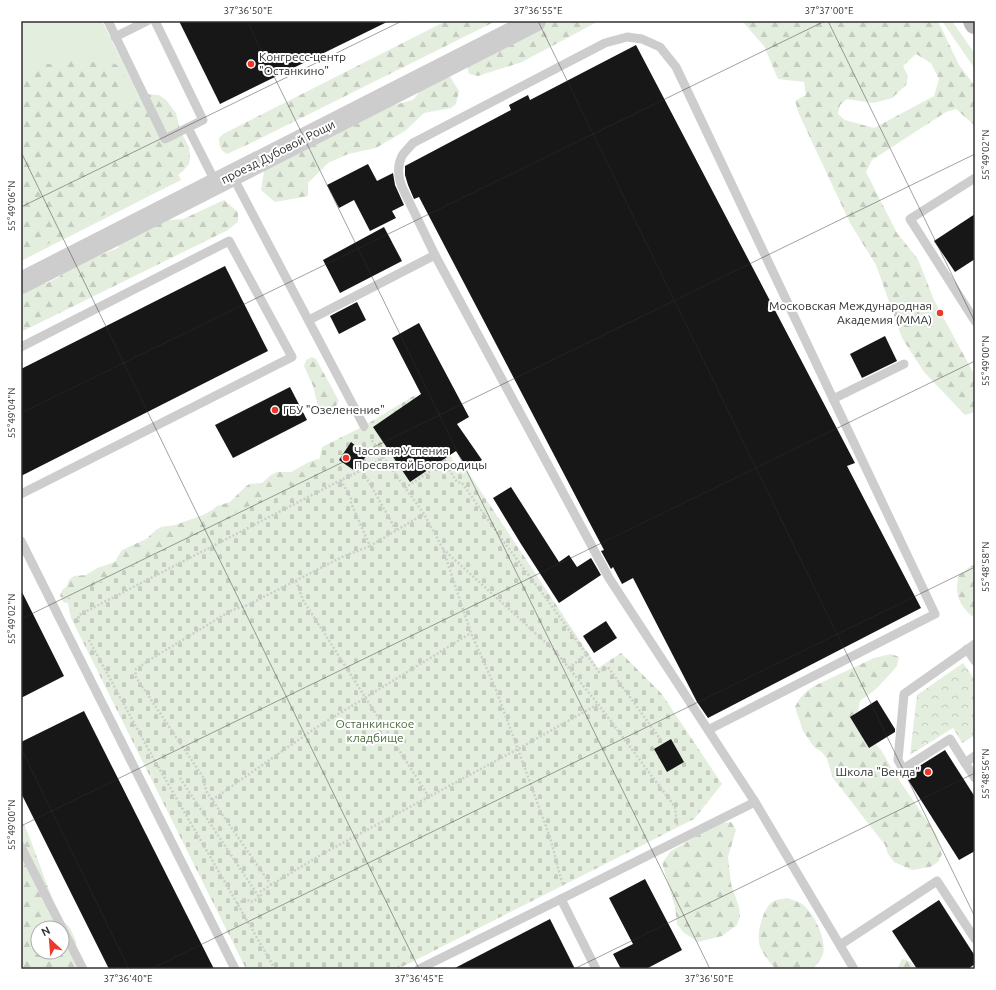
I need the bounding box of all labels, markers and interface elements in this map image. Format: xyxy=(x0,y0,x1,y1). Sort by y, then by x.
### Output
text: 37°36'50"E xyxy=(223,5,273,16)
text: 37°36'55"E xyxy=(513,5,563,16)
text: 37°37'00"E xyxy=(804,5,854,16)
place label: Конгресс-центр "Останкино" xyxy=(259,50,346,77)
marker: Конгресс-центр "Останкино" xyxy=(246,59,256,69)
street label: проезд Дубовой Рощи xyxy=(219,117,337,186)
text: 55°49'02"N xyxy=(980,130,991,180)
text: 55°49'06"N xyxy=(6,181,17,231)
place label: Московская Международная Академия (ММА) xyxy=(769,299,932,327)
marker: Московская Международная Академия (ММА) xyxy=(935,308,945,318)
text: 55°49'00"N xyxy=(980,336,991,386)
text: 55°49'04"N xyxy=(6,388,17,438)
place label: ГБУ "Озеленение" xyxy=(283,403,385,416)
marker: ГБУ "Озеленение" xyxy=(270,405,280,415)
place label: Часовня Успения Пресвятой Богородицы xyxy=(354,444,487,471)
marker: Часовня Успения Пресвятой Богородицы xyxy=(341,453,351,463)
text: 55°48'58"N xyxy=(980,542,991,592)
text: 55°49'02"N xyxy=(6,594,17,644)
park label: Останкинское кладбище xyxy=(335,717,415,744)
text: 55°48'56"N xyxy=(980,749,991,799)
place label: Школа "Венда" xyxy=(836,765,920,778)
marker: Школа "Венда" xyxy=(923,767,933,777)
text: 55°49'00"N xyxy=(6,800,17,850)
north arrow xyxy=(30,920,70,960)
text: N xyxy=(39,924,52,938)
text: 37°36'40"E xyxy=(103,973,153,984)
text: 37°36'45"E xyxy=(394,973,444,984)
text: 37°36'50"E xyxy=(684,973,734,984)

